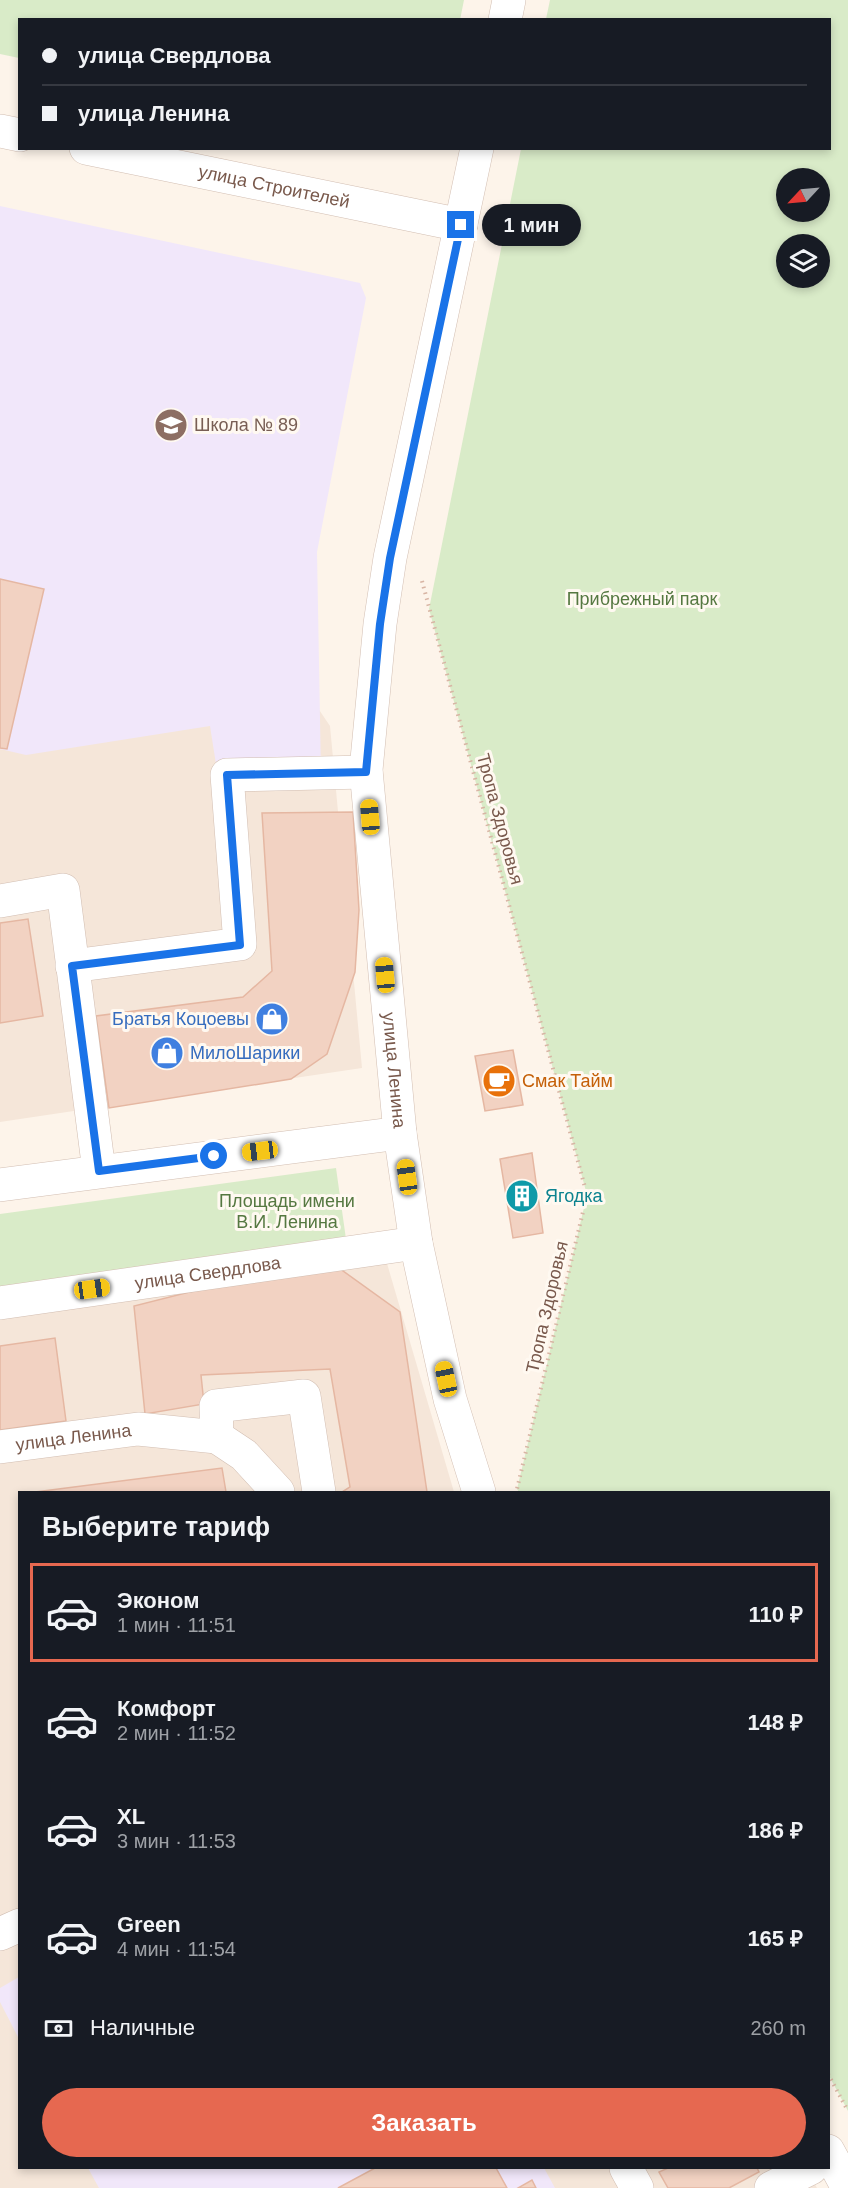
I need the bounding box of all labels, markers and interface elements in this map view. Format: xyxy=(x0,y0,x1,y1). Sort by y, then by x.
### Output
text: улица Свердлова xyxy=(78,43,270,68)
text: улица Ленина xyxy=(78,101,230,126)
street label: улица Строителей xyxy=(197,161,351,212)
north arrow xyxy=(776,168,830,222)
map controls xyxy=(776,168,830,288)
callout: 1 мин xyxy=(482,204,581,246)
route end xyxy=(447,211,474,238)
text: 1 мин xyxy=(504,214,559,236)
button: layers xyxy=(776,234,830,288)
school or university icon: Школа № 89 xyxy=(153,407,189,443)
place label: Школа № 89 xyxy=(194,415,298,435)
park label: Прибрежный парк xyxy=(567,589,718,609)
street label: Тропа Здоровья xyxy=(473,751,527,887)
car xyxy=(359,798,381,836)
car xyxy=(374,956,396,994)
shop icon: Братья Коцоевы xyxy=(254,1001,290,1037)
place label: Братья Коцоевы xyxy=(112,1009,249,1029)
street label: улица Ленина xyxy=(379,1011,410,1130)
shop icon: МилоШарики xyxy=(149,1035,185,1071)
place label: МилоШарики xyxy=(190,1043,300,1063)
cafe icon: Смак Тайм xyxy=(481,1063,517,1099)
place label: Смак Тайм xyxy=(522,1071,613,1091)
car xyxy=(241,1140,279,1162)
route start xyxy=(200,1142,227,1169)
car xyxy=(396,1158,418,1196)
building icon: Ягодка xyxy=(504,1178,540,1214)
place label: Ягодка xyxy=(545,1186,604,1206)
park label: Площадь имени В.И. Ленина xyxy=(219,1191,355,1232)
street label: Тропа Здоровья xyxy=(522,1239,572,1375)
street label: улица Свердлова xyxy=(134,1252,283,1293)
car xyxy=(73,1278,111,1300)
car xyxy=(433,1360,459,1398)
street label: улица Ленина xyxy=(14,1420,133,1455)
text: Выберите тариф xyxy=(42,1512,270,1542)
icon: car xyxy=(45,1586,99,1640)
text: Эконом xyxy=(117,1588,200,1613)
text: 110 ₽ xyxy=(749,1602,803,1627)
text: 1 мин · 11:51 xyxy=(117,1614,236,1636)
icon: car xyxy=(45,1694,99,1748)
text: Комфорт xyxy=(117,1696,216,1721)
text: 148 ₽ xyxy=(747,1710,803,1735)
text: 2 мин · 11:52 xyxy=(117,1722,236,1744)
icon: car xyxy=(45,1802,99,1856)
text: XL xyxy=(117,1804,145,1829)
text: 186 ₽ xyxy=(747,1818,803,1843)
text: 3 мин · 11:53 xyxy=(117,1830,236,1852)
icon: car xyxy=(45,1910,99,1964)
text: Green xyxy=(117,1912,181,1937)
text: 165 ₽ xyxy=(747,1926,803,1951)
text: 4 мин · 11:54 xyxy=(117,1938,236,1960)
icon: cash xyxy=(42,2012,75,2045)
text: Наличные xyxy=(90,2015,195,2040)
text: 260 m xyxy=(750,2017,806,2039)
button: Заказать xyxy=(42,2088,806,2157)

